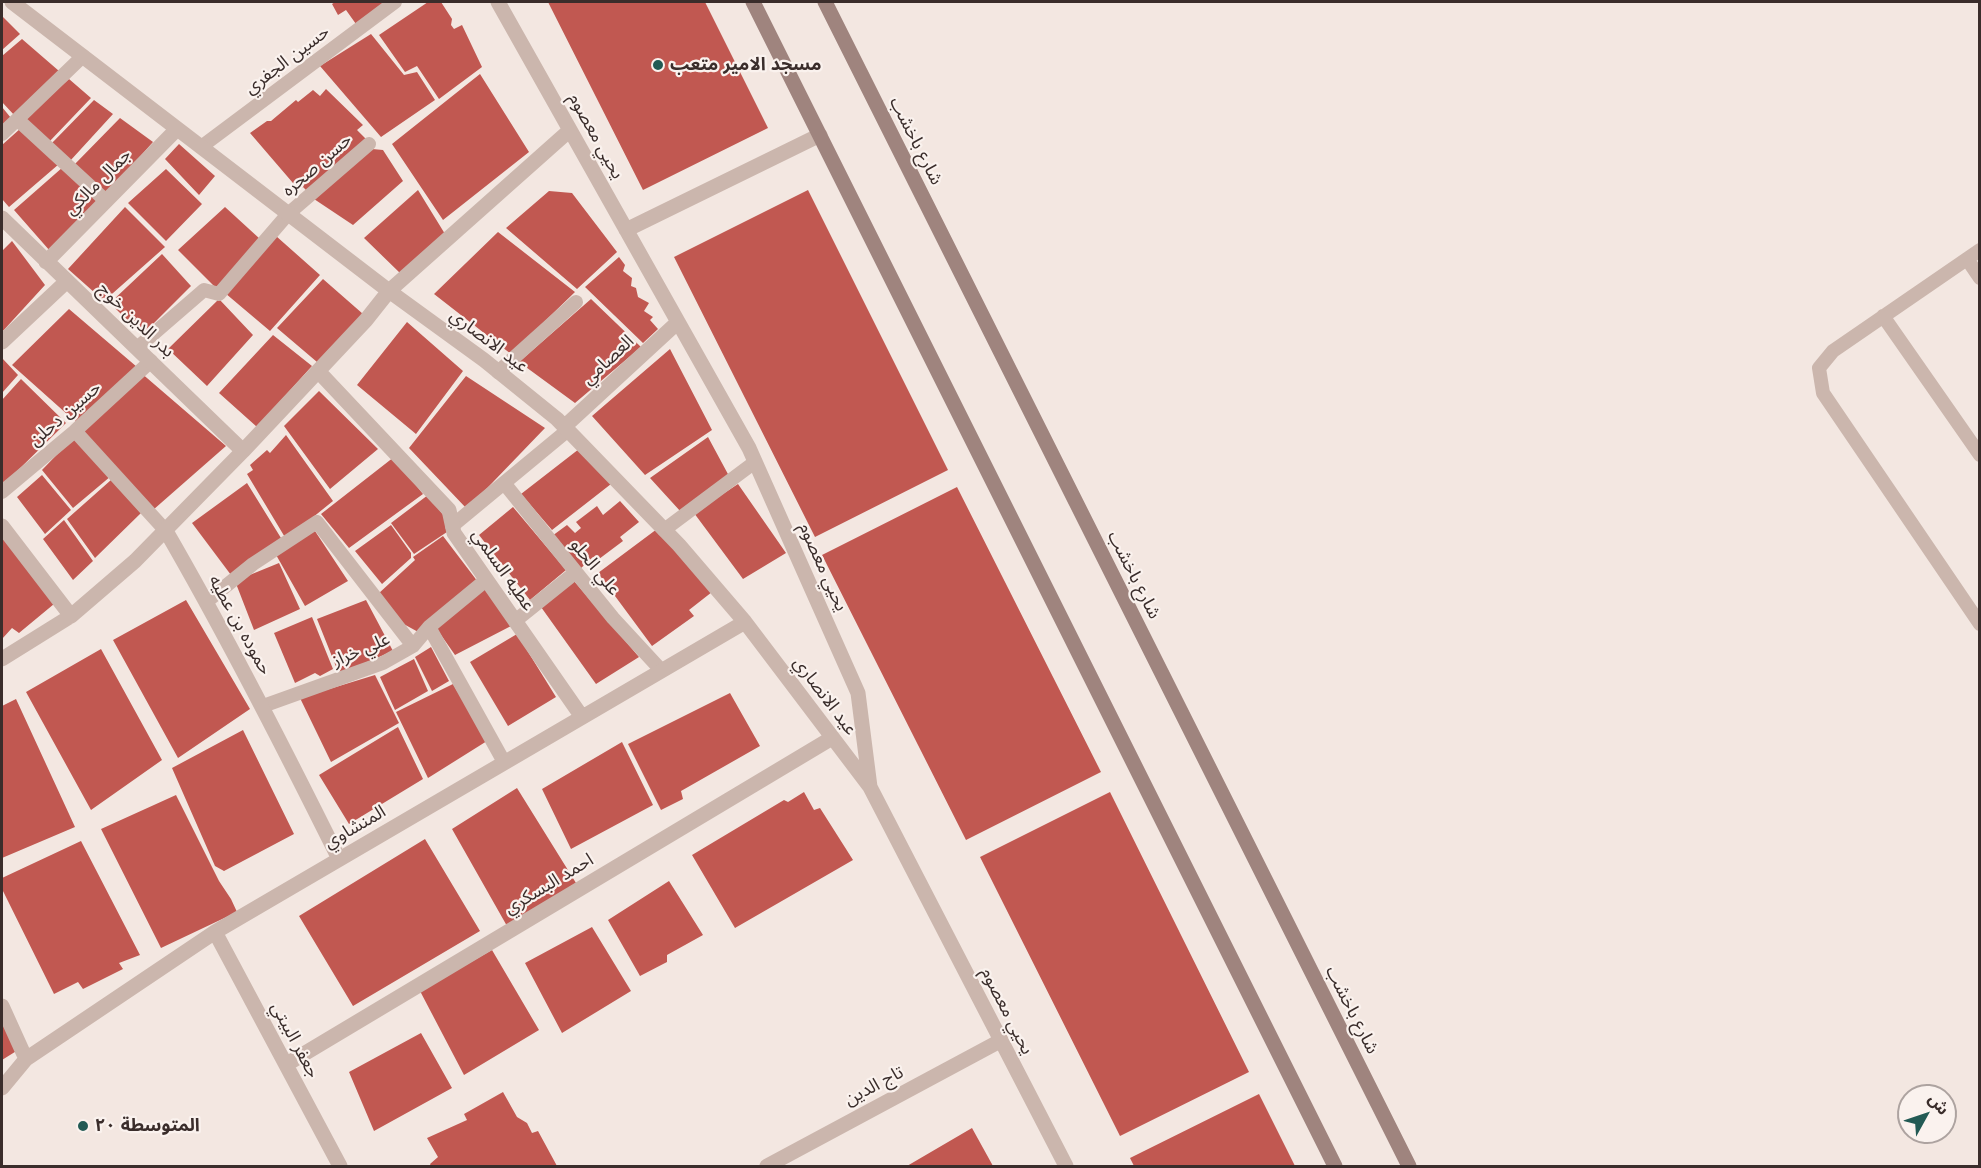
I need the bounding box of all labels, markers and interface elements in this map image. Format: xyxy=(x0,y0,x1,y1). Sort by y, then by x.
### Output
street label: حسين الجفري xyxy=(240,21,334,99)
place label: مسجد الامير متعب xyxy=(670,54,822,76)
marker: مسجد الامير متعب xyxy=(651,58,665,72)
street label: يحيي معصوم xyxy=(564,89,628,183)
street label: شارع باخشب xyxy=(885,93,947,189)
street label: حسن صحره xyxy=(278,129,356,201)
street label: جمال مالكي xyxy=(60,144,136,220)
street label: بدر الدين خوج xyxy=(93,278,179,362)
street label: عيد الانصاري xyxy=(446,305,532,377)
street label: العصامي xyxy=(577,330,639,390)
street label: حسين دحلن xyxy=(25,377,105,451)
street label: يحيي معصوم xyxy=(794,519,852,615)
street label: عطيه السلمي xyxy=(467,525,539,615)
street label: شارع باخشب xyxy=(1103,527,1165,623)
street label: علي الحلو xyxy=(566,534,624,600)
street label: حموده بن عطيه xyxy=(204,571,276,679)
street label: علي خراز xyxy=(329,628,393,672)
street label: عيد الانصاري xyxy=(789,653,861,739)
street label: المنشاوي xyxy=(320,801,390,853)
street label: احمد البسكري xyxy=(501,849,597,919)
street label: شارع باخشب xyxy=(1321,962,1383,1058)
street label: يحيي معصوم xyxy=(976,964,1038,1058)
street label: جعفر البيتي xyxy=(266,998,324,1082)
street label: تاج الدين xyxy=(841,1061,907,1111)
north arrow xyxy=(1897,1084,1957,1144)
text: ش xyxy=(1925,1089,1954,1119)
place label: المتوسطة ٢٠ xyxy=(95,1115,200,1137)
marker: المتوسطة ٢٠ xyxy=(76,1119,90,1133)

